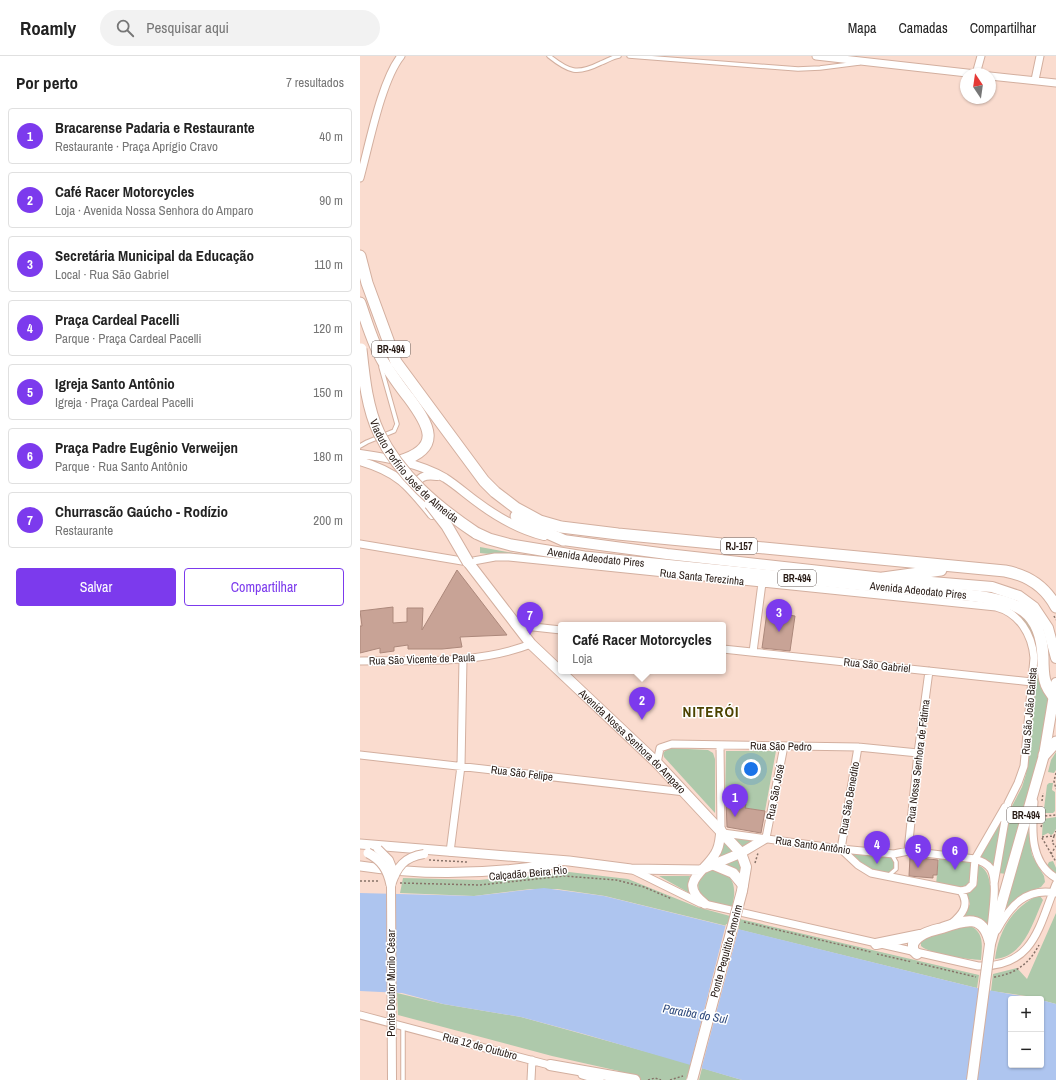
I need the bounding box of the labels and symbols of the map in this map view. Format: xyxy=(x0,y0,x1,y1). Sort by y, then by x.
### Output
north arrow xyxy=(960,68,996,104)
road number: BR-494 xyxy=(372,341,410,357)
street label: Viaduto Porfírio José de Almeida xyxy=(367,417,461,525)
road number: RJ-157 xyxy=(721,538,757,554)
street label: Avenida Adeodato Pires xyxy=(546,544,645,570)
street label: Rua Santa Terezinha xyxy=(659,566,745,588)
road number: BR-494 xyxy=(778,570,816,586)
street label: Avenida Adeodato Pires xyxy=(868,578,968,602)
pin: 3 xyxy=(766,599,792,632)
pin: 7 xyxy=(517,602,543,635)
street label: Rua São Vicente de Paula xyxy=(369,650,475,668)
street label: Rua São Gabriel xyxy=(843,655,911,675)
street label: Rua São João Batista xyxy=(1018,667,1040,755)
street label: Avenida Nossa Senhora do Amparo xyxy=(575,685,689,797)
pin: 2 xyxy=(629,687,655,720)
street label: Rua Nossa Senhora de Fátima xyxy=(904,699,932,823)
district label: NITERÓI xyxy=(683,701,739,722)
street label: Rua São Pedro xyxy=(750,738,812,754)
your location xyxy=(741,759,761,779)
street label: Rua São Benedito xyxy=(836,760,862,836)
street label: Rua São Felipe xyxy=(490,762,554,784)
street label: Rua São José xyxy=(763,763,787,821)
pin: 1 xyxy=(722,784,748,817)
road number: BR-494 xyxy=(1007,807,1045,823)
pin: 4 xyxy=(864,831,890,864)
street label: Rua Santo Antônio xyxy=(775,833,851,857)
pin: 5 xyxy=(905,835,931,868)
pin: 6 xyxy=(942,837,968,870)
street label: Calçadão Beira Rio xyxy=(488,863,568,883)
street label: Ponte Pequitito Amorim xyxy=(707,903,745,999)
street label: Ponte Doutor Murilo César xyxy=(384,929,398,1037)
water label: Paraiba do Sul xyxy=(662,1000,729,1028)
street label: Rua 12 de Outubro xyxy=(441,1029,519,1063)

